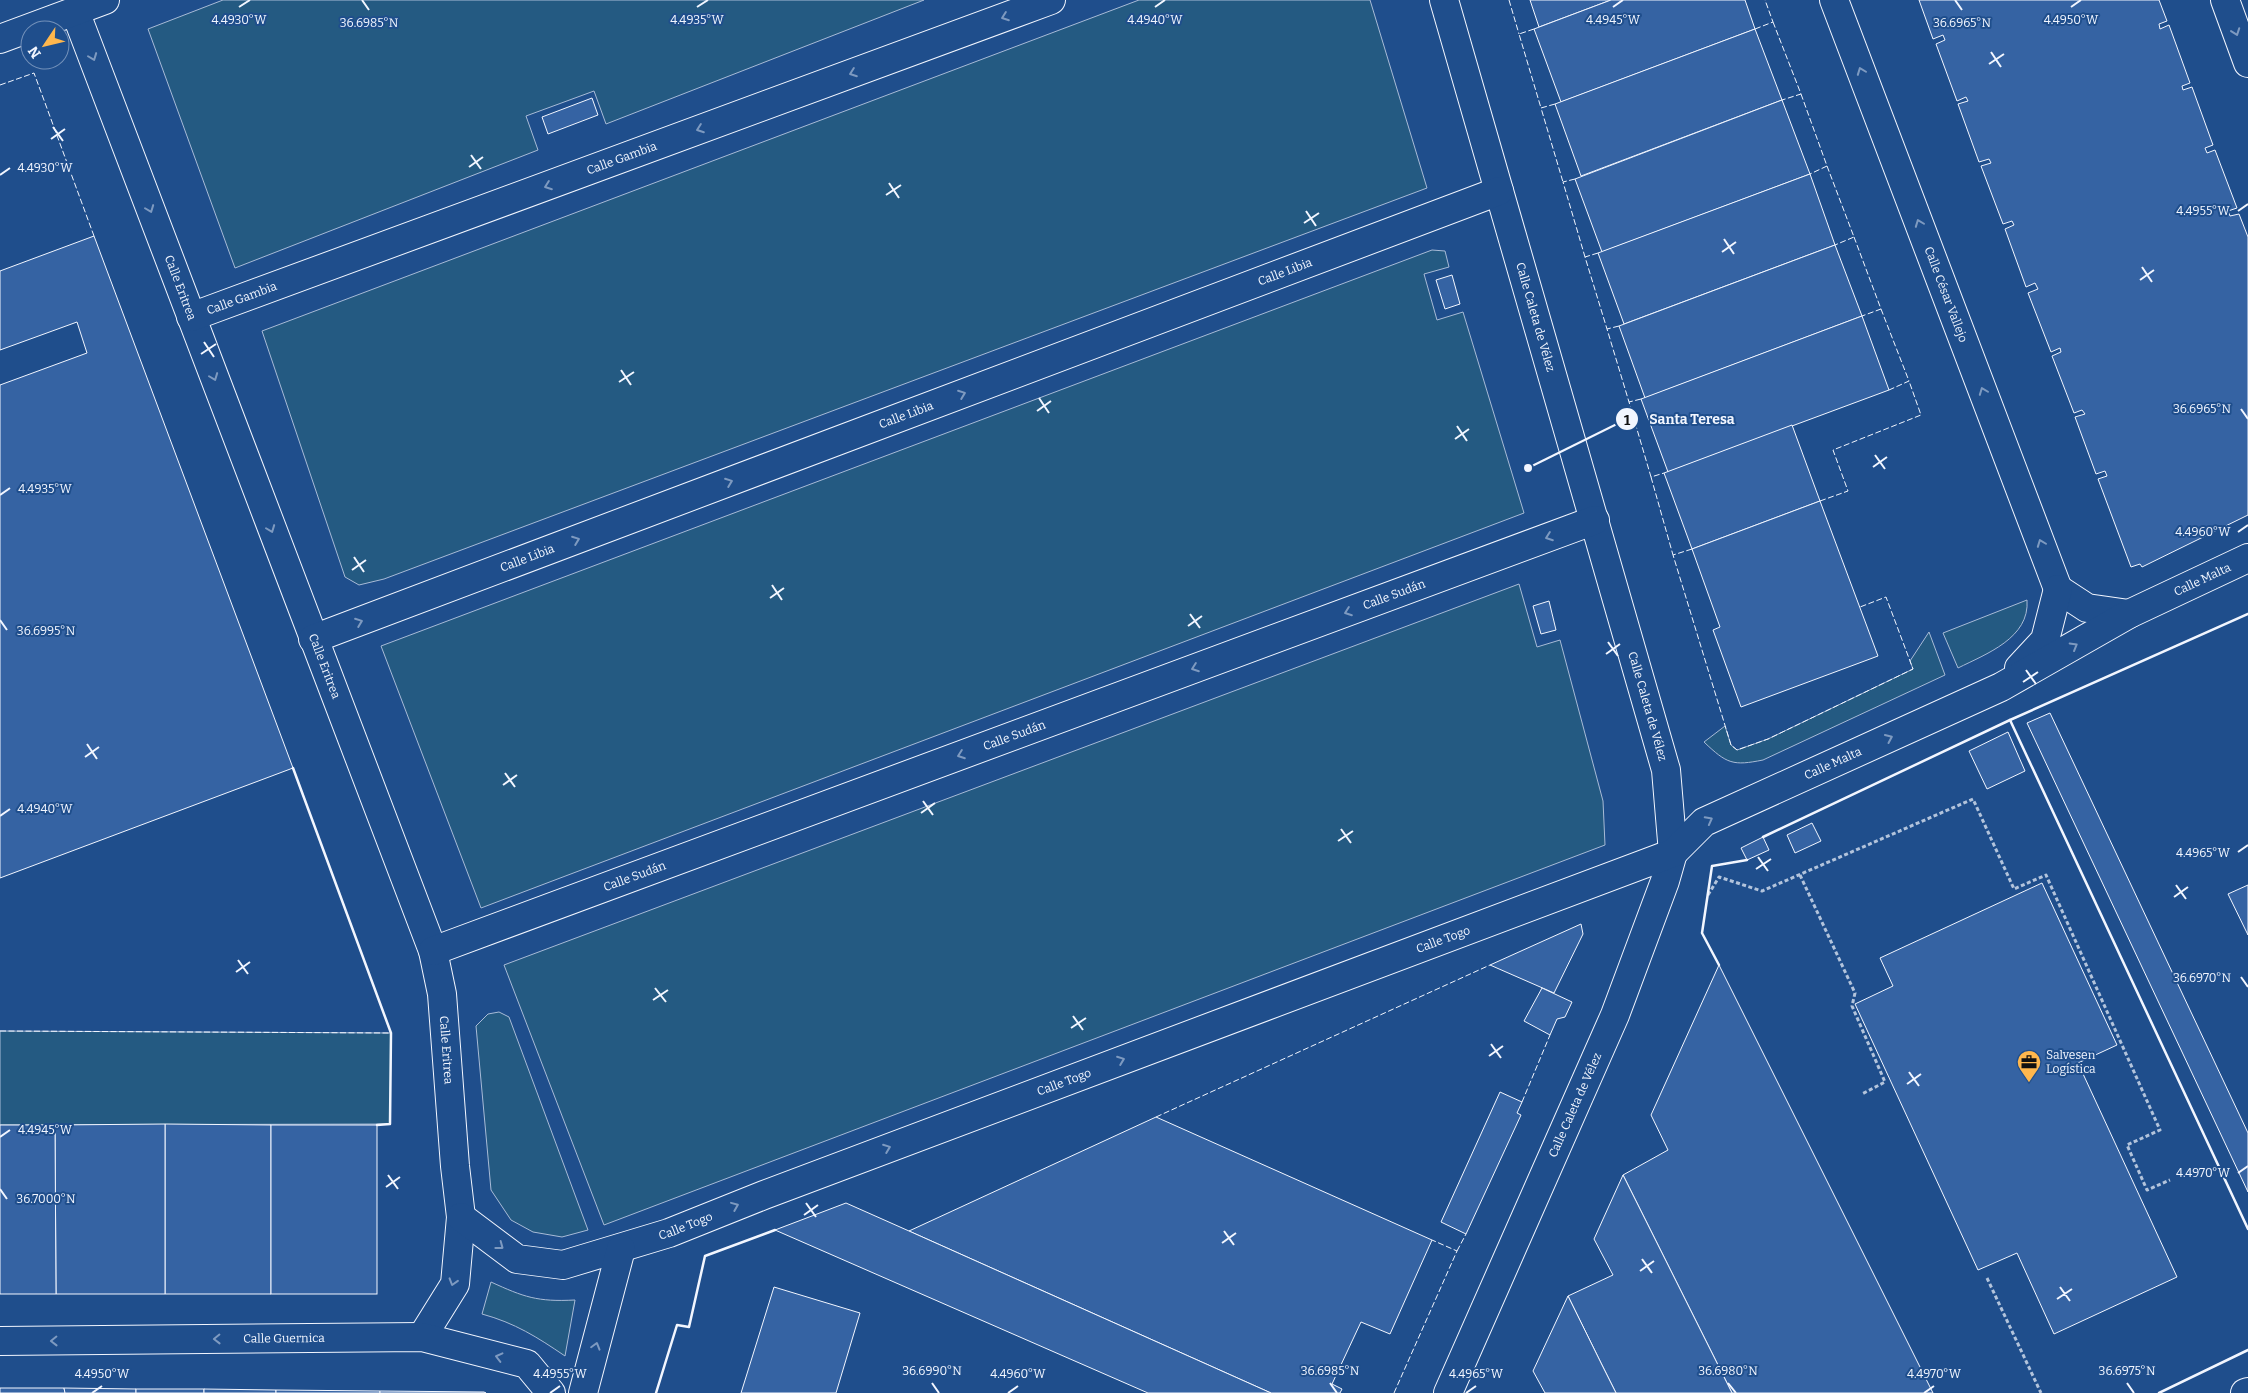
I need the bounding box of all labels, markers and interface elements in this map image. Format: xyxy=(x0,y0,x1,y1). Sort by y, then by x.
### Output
one-way arrow xyxy=(1001,11,1010,21)
text: 4.4930°W xyxy=(212,13,267,27)
text: 4.4935°W xyxy=(670,13,725,27)
text: 4.4940°W xyxy=(1127,13,1183,27)
text: 4.4945°W xyxy=(1586,13,1641,27)
text: 4.4950°W xyxy=(2044,13,2099,27)
text: 36.6985°N xyxy=(340,16,399,30)
text: 36.6965°N xyxy=(1933,16,1992,30)
north arrow xyxy=(20,20,70,70)
one-way arrow xyxy=(2230,27,2240,36)
text: N xyxy=(25,43,45,61)
one-way arrow xyxy=(87,52,97,60)
one-way arrow xyxy=(849,67,857,77)
one-way arrow xyxy=(1857,67,1867,76)
one-way arrow xyxy=(696,123,705,133)
street label: Calle Gambia xyxy=(585,139,659,178)
text: 4.4930°W xyxy=(18,161,73,175)
one-way arrow xyxy=(544,180,553,190)
one-way arrow xyxy=(144,204,154,213)
text: 4.4955°W xyxy=(2176,204,2230,218)
one-way arrow xyxy=(1915,219,1925,228)
street label: Calle César Vallejo xyxy=(1921,245,1971,344)
street label: Calle Eritrea xyxy=(162,253,199,323)
street label: Calle Libia xyxy=(1256,255,1314,288)
street label: Calle Caleta de Vélez xyxy=(1513,261,1558,374)
street label: Calle Gambia xyxy=(205,279,279,318)
one-way arrow xyxy=(207,372,218,381)
one-way arrow xyxy=(1979,388,1989,396)
one-way arrow xyxy=(958,390,966,400)
street label: Calle Libia xyxy=(877,398,936,432)
text: 36.6965°N xyxy=(2173,402,2232,416)
callout: Santa Teresa xyxy=(1614,405,1744,434)
text: 1 xyxy=(1624,411,1631,429)
text: Santa Teresa xyxy=(1649,411,1735,428)
one-way arrow xyxy=(724,478,732,488)
text: 4.4935°W xyxy=(18,482,73,496)
one-way arrow xyxy=(265,524,275,533)
text: 4.4960°W xyxy=(2175,525,2231,539)
one-way arrow xyxy=(1546,531,1554,541)
one-way arrow xyxy=(572,536,580,546)
one-way arrow xyxy=(2037,539,2047,548)
street label: Calle Libia xyxy=(498,541,557,575)
street label: Calle Malta xyxy=(2171,560,2233,599)
street label: Calle Sudán xyxy=(1361,576,1428,613)
one-way arrow xyxy=(1344,606,1353,616)
one-way arrow xyxy=(354,618,363,628)
text: 36.6995°N xyxy=(17,624,76,638)
street label: Calle Eritrea xyxy=(306,632,343,701)
one-way arrow xyxy=(2068,642,2077,652)
street label: Calle Caleta de Vélez xyxy=(1625,650,1670,763)
one-way arrow xyxy=(1192,663,1200,673)
street label: Calle Sudán xyxy=(981,717,1048,753)
one-way arrow xyxy=(1884,734,1893,745)
street label: Calle Malta xyxy=(1802,744,1864,783)
one-way arrow xyxy=(957,749,966,759)
text: 4.4940°W xyxy=(17,802,73,816)
one-way arrow xyxy=(1704,816,1713,826)
text: 4.4965°W xyxy=(2176,846,2231,860)
street label: Calle Sudán xyxy=(601,858,668,894)
street label: Calle Togo xyxy=(1414,923,1472,956)
text: 36.6970°N xyxy=(2173,971,2232,985)
street label: Calle Eritrea xyxy=(437,1015,456,1085)
place label: Salvesen Logística xyxy=(2046,1048,2096,1076)
office icon: Salvesen Logística xyxy=(2016,1049,2042,1083)
street label: Calle Caleta de Vélez xyxy=(1546,1050,1604,1160)
one-way arrow xyxy=(1116,1056,1125,1066)
street label: Calle Togo xyxy=(1035,1066,1093,1099)
text: 4.4945°W xyxy=(18,1123,73,1137)
one-way arrow xyxy=(882,1144,891,1154)
text: 4.4970°W xyxy=(2176,1166,2231,1180)
text: 36.7000°N xyxy=(16,1192,76,1206)
one-way arrow xyxy=(730,1202,739,1212)
street label: Calle Togo xyxy=(657,1209,715,1243)
one-way arrow xyxy=(494,1240,504,1249)
one-way arrow xyxy=(449,1277,459,1286)
street label: Calle Guernica xyxy=(243,1331,325,1346)
one-way arrow xyxy=(212,1334,220,1344)
one-way arrow xyxy=(50,1335,58,1346)
one-way arrow xyxy=(590,1342,600,1351)
one-way arrow xyxy=(495,1352,504,1363)
text: 36.6990°N xyxy=(902,1364,962,1378)
text: 36.6985°N xyxy=(1301,1364,1360,1378)
text: 36.6980°N xyxy=(1698,1364,1758,1378)
text: 36.6975°N xyxy=(2099,1364,2156,1378)
text: 4.4950°W xyxy=(75,1367,130,1381)
text: 4.4955°W xyxy=(533,1367,587,1381)
text: 4.4960°W xyxy=(990,1367,1046,1381)
text: 4.4965°W xyxy=(1449,1367,1504,1381)
text: 4.4970°W xyxy=(1907,1367,1962,1381)

